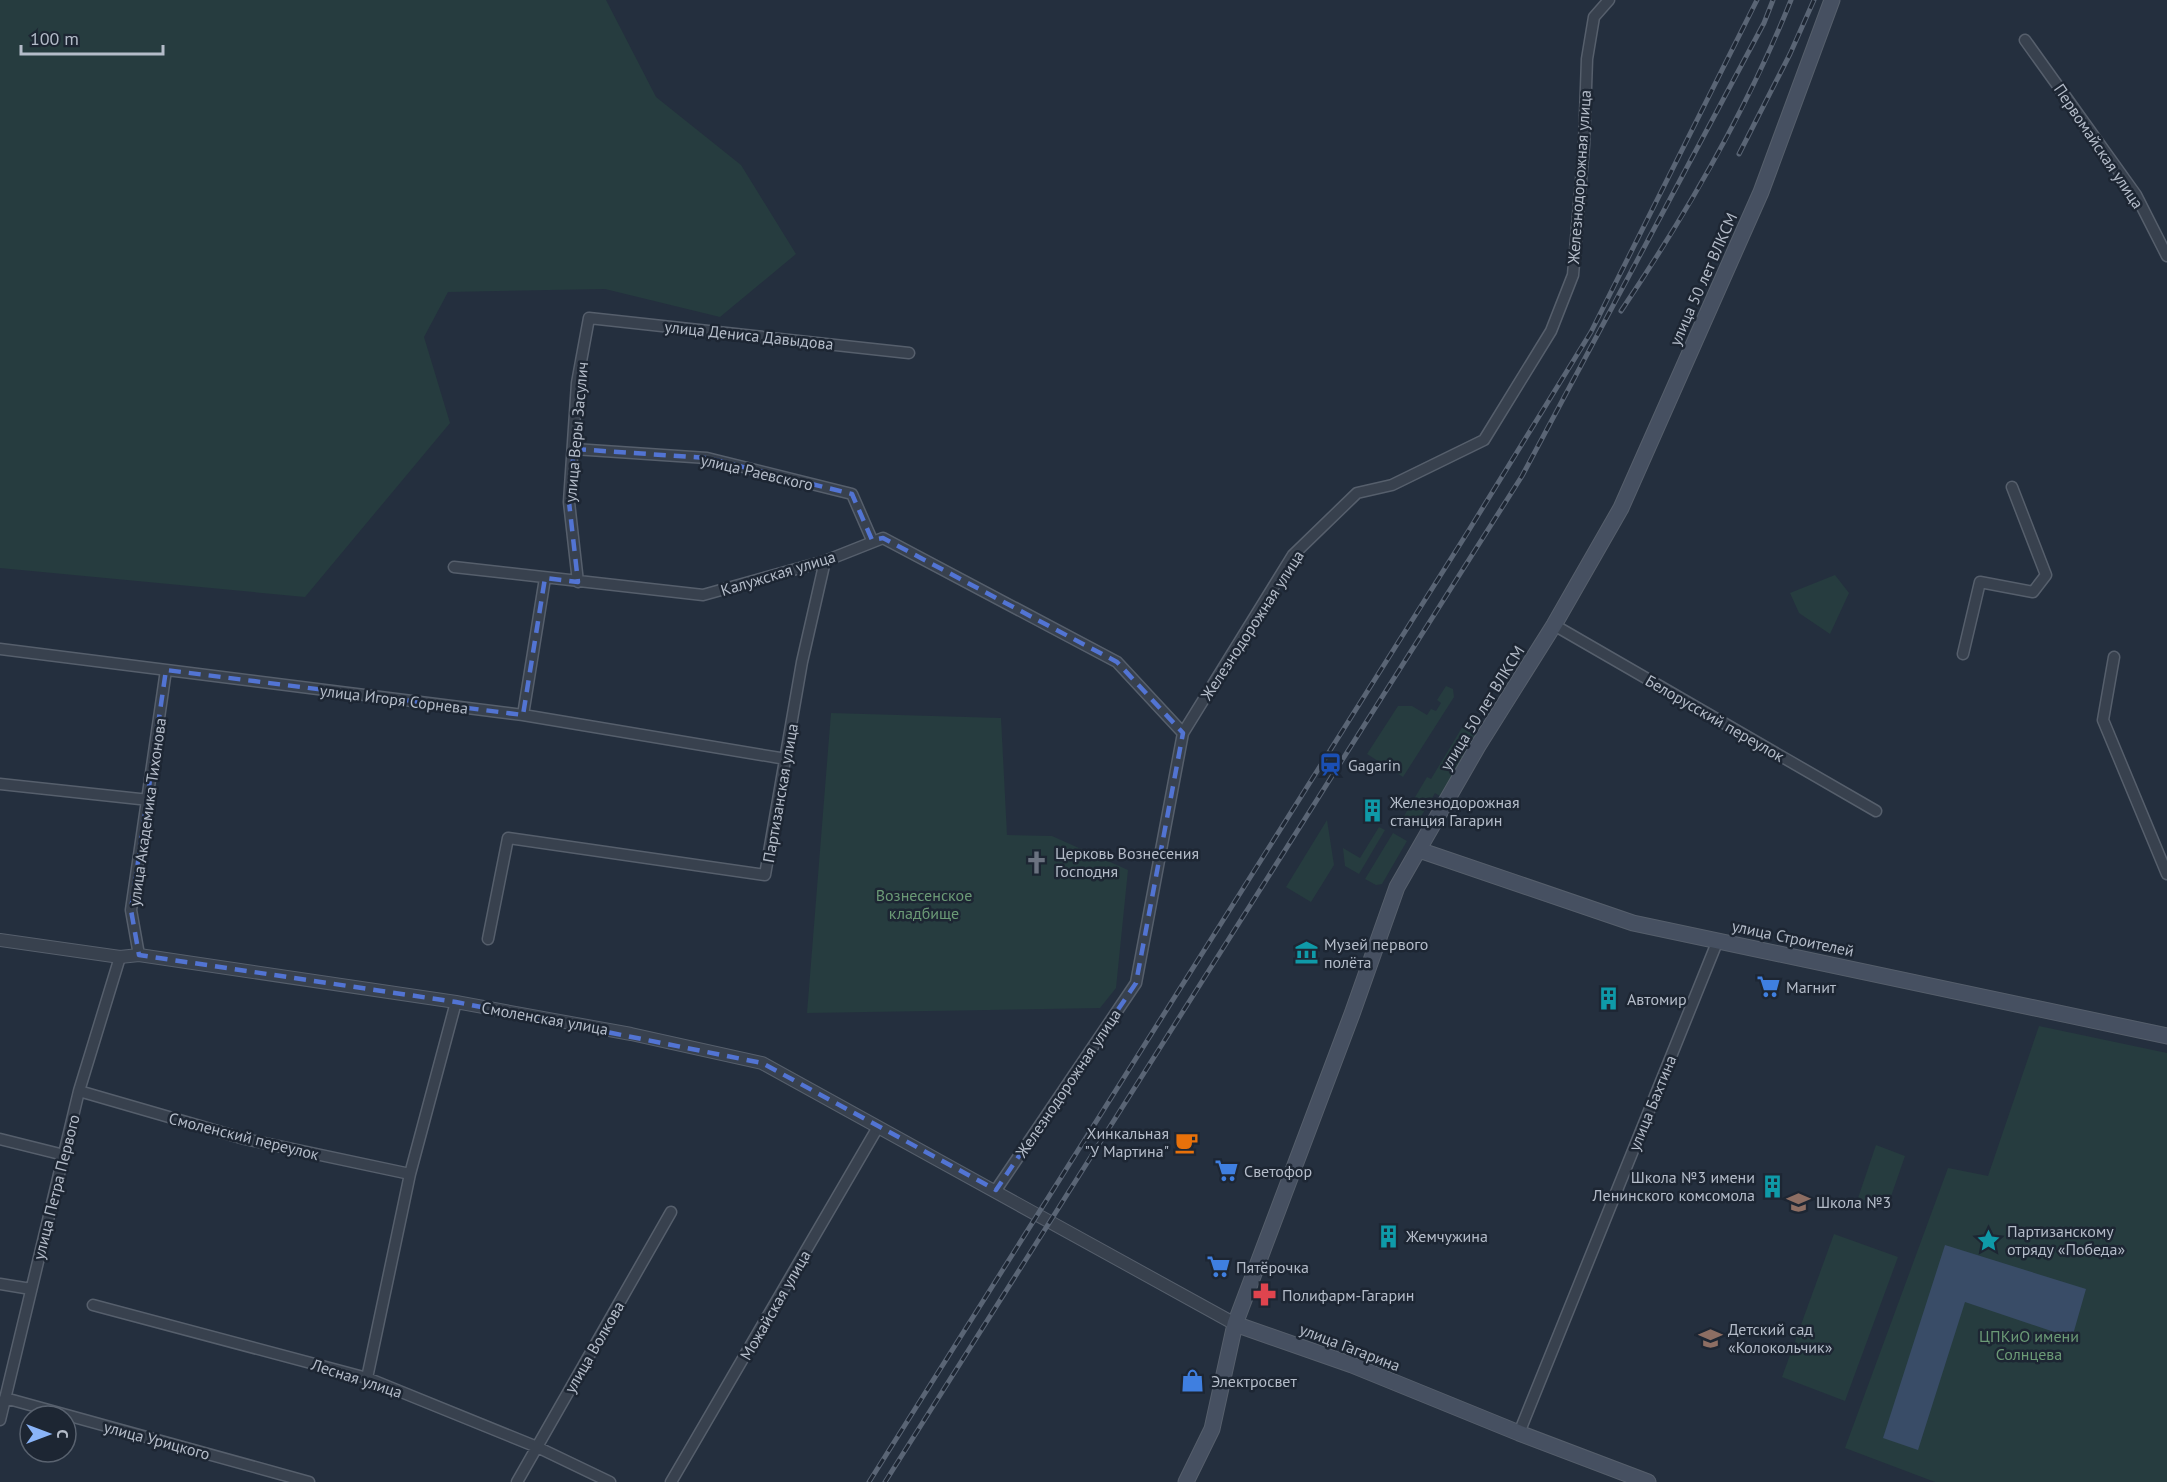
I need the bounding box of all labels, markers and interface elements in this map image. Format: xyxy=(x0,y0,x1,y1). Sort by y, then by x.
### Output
scale bar xyxy=(21,18,164,56)
text: 100 m xyxy=(30,27,79,50)
street label: Первомайская улица xyxy=(2050,80,2148,212)
street label: Железнодорожная улица xyxy=(1563,89,1595,266)
street label: улица 50 лет ВЛКСМ xyxy=(1665,209,1741,349)
street label: улица Дениса Давыдова xyxy=(664,316,834,354)
street label: улица Веры Засулич xyxy=(560,361,592,503)
street label: улица Раевского xyxy=(699,449,815,495)
street label: Калужская улица xyxy=(718,546,838,600)
street label: Железнодорожная улица xyxy=(1196,546,1308,704)
street label: улица 50 лет ВЛКСМ xyxy=(1435,642,1529,774)
street label: Белорусский переулок xyxy=(1642,670,1788,766)
street label: улица Игоря Сорнева xyxy=(319,680,469,718)
street label: улица Академика Тихонова xyxy=(124,716,170,908)
street label: Партизанская улица xyxy=(758,722,802,864)
station icon: Gagarin xyxy=(1317,752,1343,778)
place label: Gagarin xyxy=(1348,755,1401,775)
place label: Железнодорожная станция Гагарин xyxy=(1389,792,1520,830)
building icon: Железнодорожная станция Гагарин xyxy=(1359,798,1385,824)
place label: Церковь Вознесения Господня xyxy=(1055,843,1199,881)
church icon: Церковь Вознесения Господня xyxy=(1024,849,1050,875)
park label: Вознесенское кладбище xyxy=(876,885,972,923)
street label: улица Строителей xyxy=(1730,915,1856,961)
place label: Музей первого полёта xyxy=(1324,934,1428,972)
museum icon: Музей первого полёта xyxy=(1293,940,1319,966)
supermarket icon: Магнит xyxy=(1755,974,1781,1000)
place label: Магнит xyxy=(1786,977,1837,997)
building icon: Автомир xyxy=(1596,986,1622,1012)
place label: Автомир xyxy=(1627,989,1687,1009)
street label: Смоленская улица xyxy=(480,997,610,1039)
street label: Железнодорожная улица xyxy=(1010,1005,1125,1162)
street label: улица Бахтина xyxy=(1624,1052,1680,1154)
street label: Смоленский переулок xyxy=(167,1108,321,1164)
street label: улица Петра Первого xyxy=(28,1112,84,1262)
place label: Хинкальная "У Мартина" xyxy=(1084,1123,1169,1161)
cafe icon: Хинкальная "У Мартина" xyxy=(1174,1129,1200,1155)
supermarket icon: Светофор xyxy=(1213,1158,1239,1184)
place label: Светофор xyxy=(1244,1161,1312,1181)
place label: Школа №3 имени Ленинского комсомола xyxy=(1592,1167,1755,1205)
building icon: Школа №3 имени Ленинского комсомола xyxy=(1760,1173,1786,1199)
school or university icon: Школа №3 xyxy=(1785,1189,1811,1215)
place label: Школа №3 xyxy=(1816,1192,1891,1212)
place label: Партизанскому отряду «Победа» xyxy=(2007,1221,2125,1259)
building icon: Жемчужина xyxy=(1375,1223,1401,1249)
place label: Жемчужина xyxy=(1405,1226,1488,1246)
place icon: Партизанскому отряду «Победа» xyxy=(1976,1227,2002,1253)
street label: Можайская улица xyxy=(735,1246,815,1364)
supermarket icon: Пятёрочка xyxy=(1205,1254,1231,1280)
place label: Пятёрочка xyxy=(1236,1257,1309,1277)
pharmacy icon: Полифарм-Гагарин xyxy=(1251,1282,1277,1308)
place label: Полифарм-Гагарин xyxy=(1282,1285,1414,1305)
street label: улица Волкова xyxy=(560,1297,628,1397)
street label: улица Гагарина xyxy=(1297,1319,1403,1375)
place label: Детский сад «Колокольчик» xyxy=(1728,1319,1833,1357)
school or university icon: Детский сад «Колокольчик» xyxy=(1697,1325,1723,1351)
park label: ЦПКиО имени Солнцева xyxy=(1979,1326,2079,1364)
street label: Лесная улица xyxy=(308,1354,405,1402)
shop icon: Электросвет xyxy=(1180,1368,1206,1394)
place label: Электросвет xyxy=(1211,1371,1297,1391)
north arrow xyxy=(18,1404,78,1464)
street label: улица Урицкого xyxy=(102,1416,212,1464)
text: С xyxy=(53,1430,73,1439)

